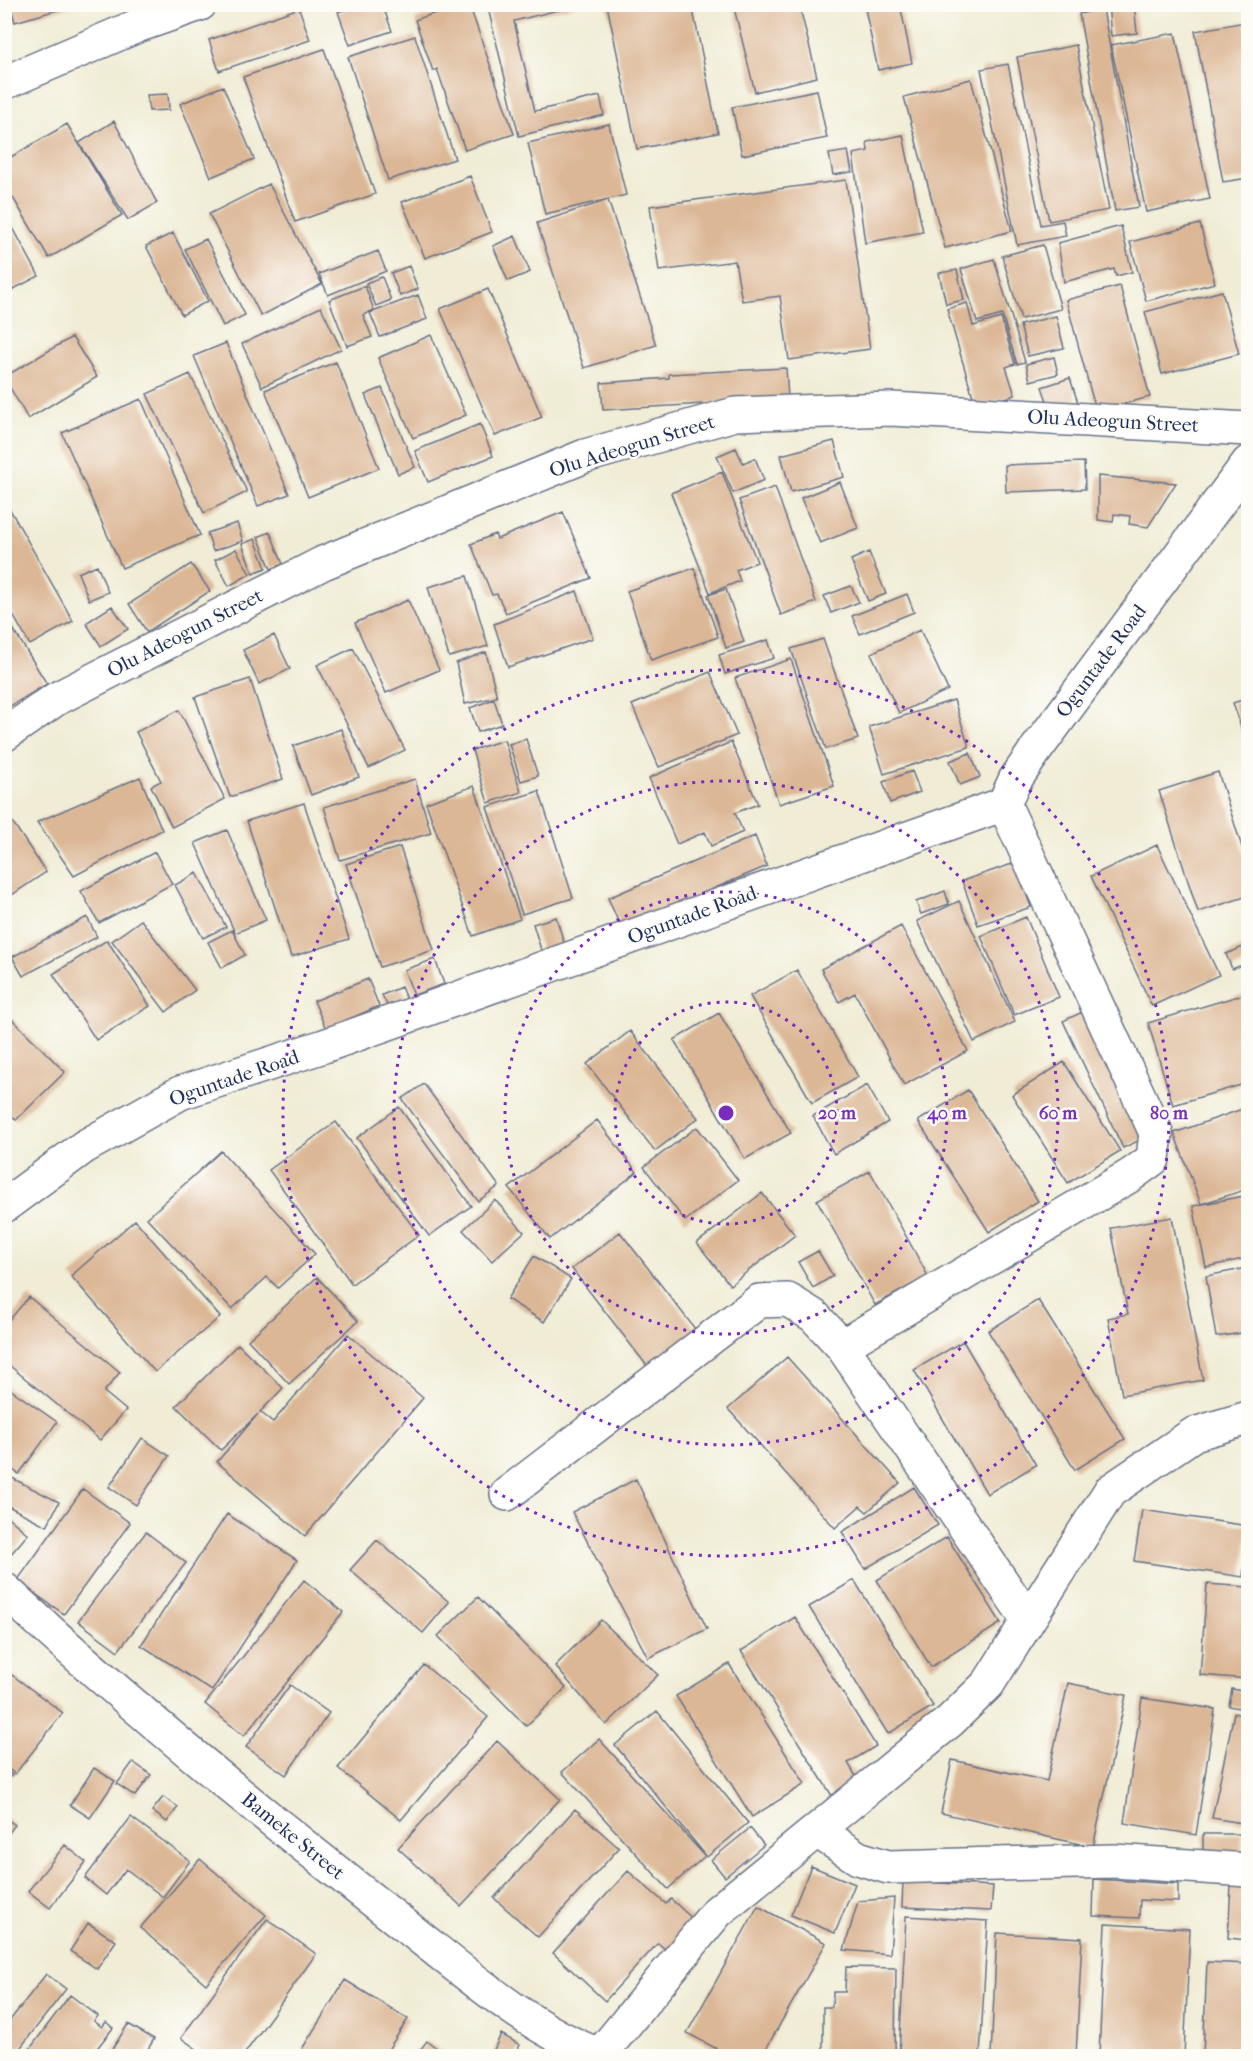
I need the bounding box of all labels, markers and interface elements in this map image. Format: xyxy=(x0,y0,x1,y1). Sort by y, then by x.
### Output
street label: Olu Adeogun Street xyxy=(1027,405,1199,437)
street label: Olu Adeogun Street xyxy=(547,410,717,482)
street label: Olu Adeogun Street xyxy=(103,584,267,682)
street label: Oguntade Road xyxy=(1051,599,1152,722)
street label: Oguntade Road xyxy=(624,881,761,949)
street label: Oguntade Road xyxy=(166,1045,303,1111)
centre of rings xyxy=(716,1103,736,1123)
text: 20 m xyxy=(818,1103,857,1124)
text: 40 m xyxy=(926,1103,968,1124)
text: 60 m xyxy=(1039,1103,1078,1124)
text: 80 m xyxy=(1150,1103,1189,1124)
street label: Bameke Street xyxy=(237,1788,349,1884)

